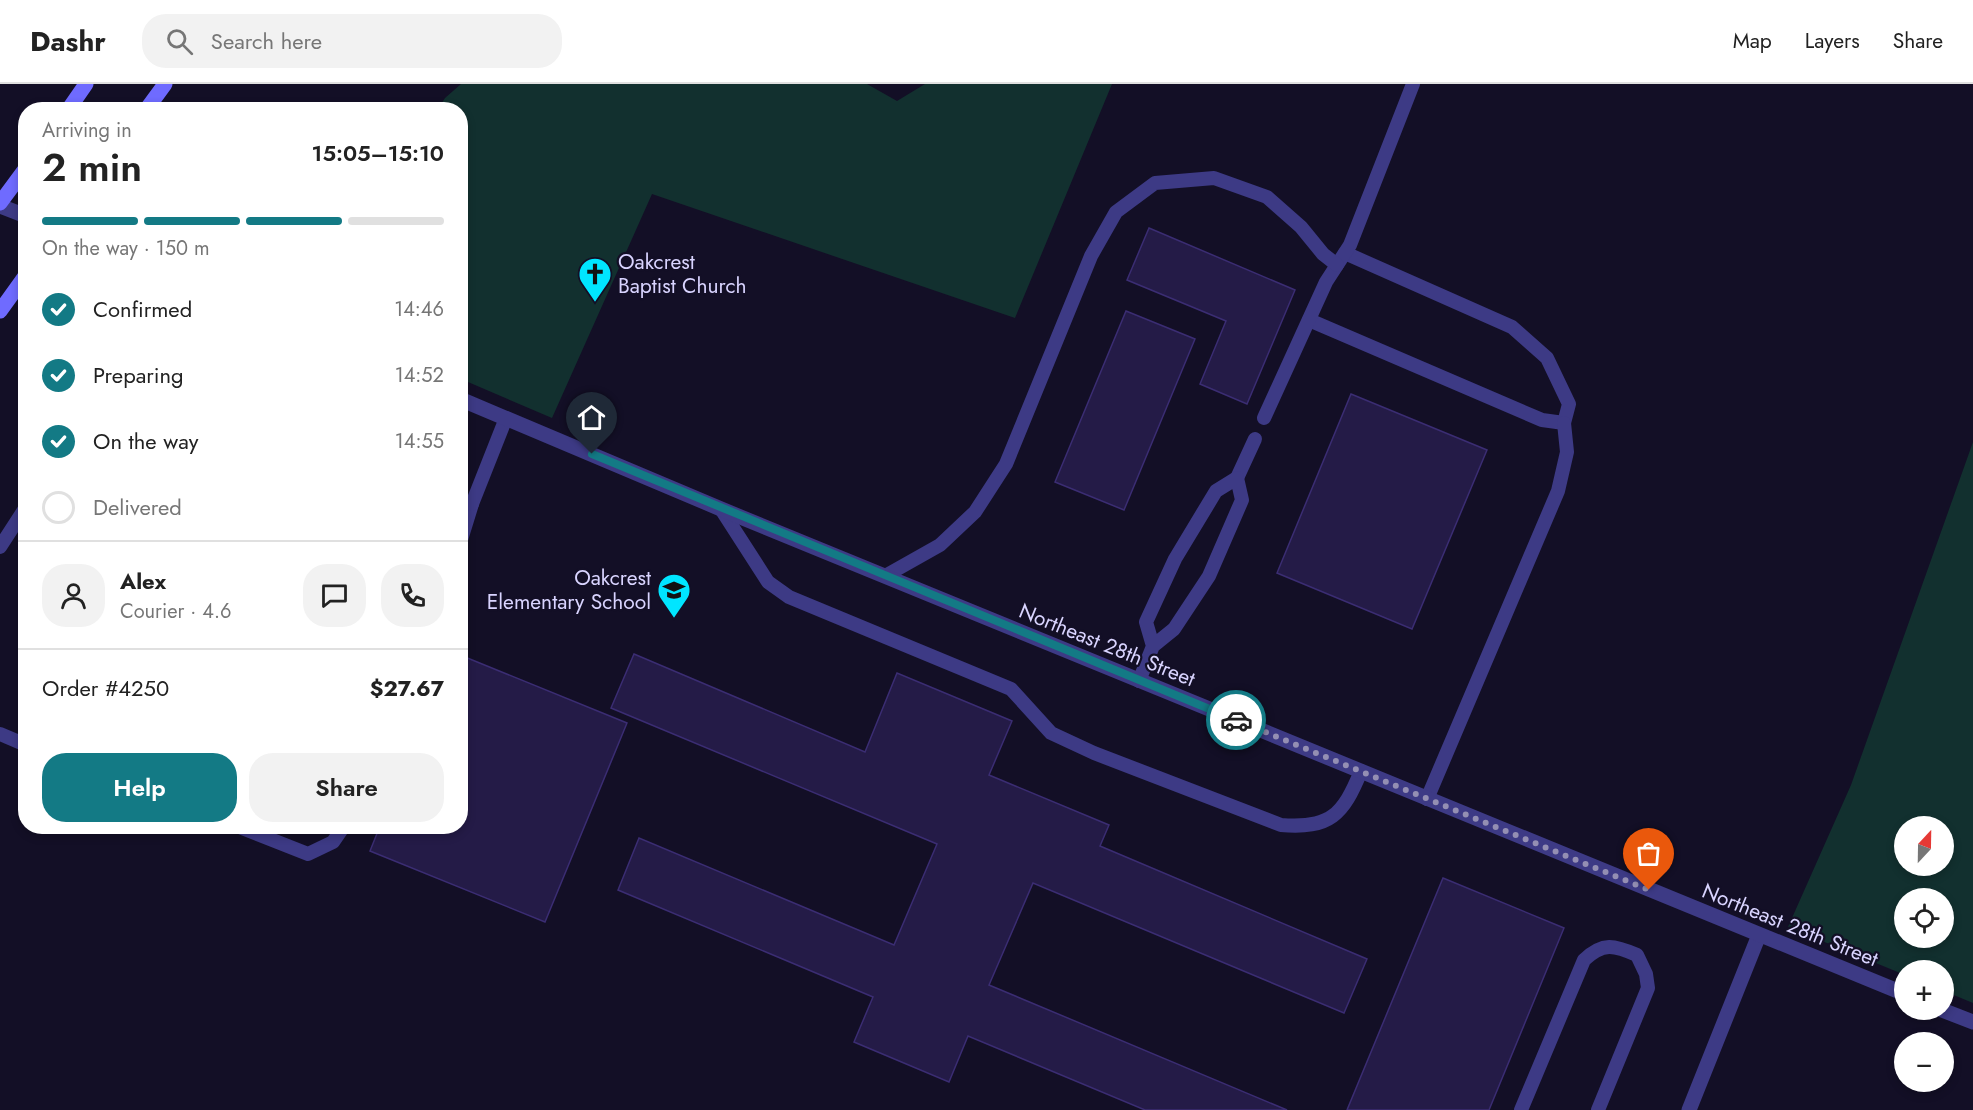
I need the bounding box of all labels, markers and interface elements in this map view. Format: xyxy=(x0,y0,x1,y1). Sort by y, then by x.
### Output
search box xyxy=(142,14,562,68)
text: Dashr xyxy=(30,21,106,62)
icon: search xyxy=(163,25,196,58)
text: Search here xyxy=(211,25,322,57)
text: Map xyxy=(1733,26,1772,56)
text: Layers xyxy=(1805,26,1860,56)
text: Share xyxy=(1893,26,1943,56)
text: Arriving in xyxy=(42,116,132,145)
text: 15:05–15:10 xyxy=(312,137,444,169)
text: 2 min xyxy=(42,139,142,196)
text: On the way · 150 m xyxy=(42,234,210,263)
place label: Oakcrest Baptist Church xyxy=(618,247,746,301)
church icon: Oakcrest Baptist Church xyxy=(577,256,613,303)
icon: check xyxy=(42,293,75,326)
text: Confirmed xyxy=(93,293,192,325)
text: 14:46 xyxy=(394,295,444,324)
icon: check xyxy=(42,359,75,392)
text: Preparing xyxy=(93,359,184,391)
text: 14:52 xyxy=(395,361,444,390)
pin xyxy=(566,392,617,454)
icon: home xyxy=(575,401,608,434)
icon: check xyxy=(42,425,75,458)
text: On the way xyxy=(93,425,198,457)
text: 14:55 xyxy=(395,427,444,456)
text: Delivered xyxy=(93,491,182,523)
place label: Oakcrest Elementary School xyxy=(487,563,651,617)
button: person xyxy=(42,564,105,627)
button: chat xyxy=(303,564,366,627)
button: phone xyxy=(381,564,444,627)
text: Alex xyxy=(120,565,166,597)
school or university icon: Oakcrest Elementary School xyxy=(656,572,692,619)
street label: Northeast 28th Street xyxy=(1014,596,1200,694)
text: Courier · 4.6 xyxy=(120,597,232,626)
text: Order #4250 xyxy=(42,672,169,704)
text: $27.67 xyxy=(370,672,444,704)
courier xyxy=(1206,690,1266,750)
icon: car xyxy=(1220,704,1253,737)
button: Help xyxy=(42,753,237,822)
button: Share xyxy=(249,753,444,822)
north arrow xyxy=(1894,816,1954,876)
map controls xyxy=(1894,816,1954,1092)
pin xyxy=(1623,828,1674,890)
icon: bag xyxy=(1632,837,1665,870)
street label: Northeast 28th Street xyxy=(1697,876,1883,974)
button: locate xyxy=(1894,888,1954,948)
button: + xyxy=(1894,960,1954,1020)
button: − xyxy=(1894,1032,1954,1092)

